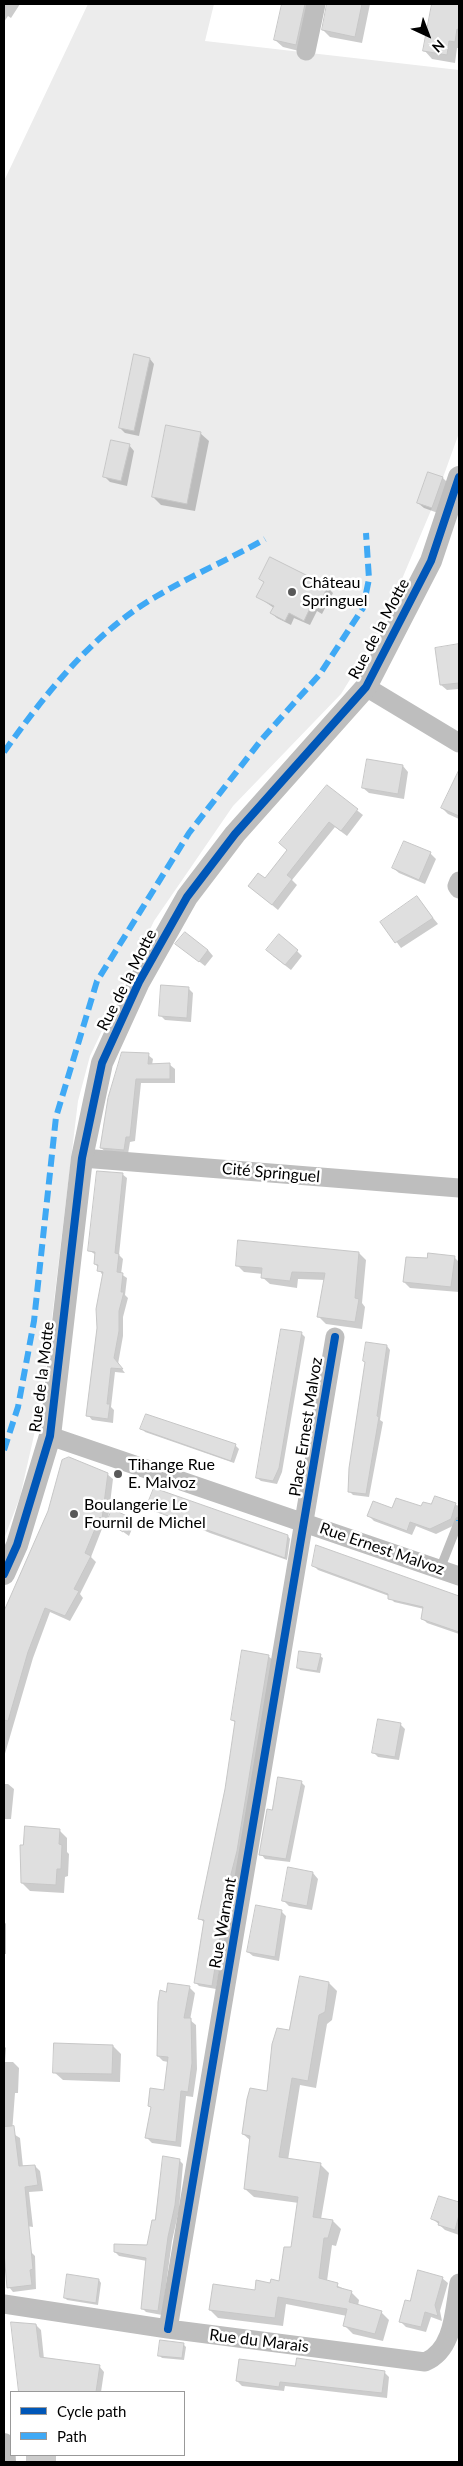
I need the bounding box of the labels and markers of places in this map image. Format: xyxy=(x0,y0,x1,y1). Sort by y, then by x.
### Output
place label: Château Springuel xyxy=(302,573,368,611)
marker: Château Springuel xyxy=(286,586,298,598)
place label: Tihange Rue E. Malvoz xyxy=(128,1455,215,1493)
marker: Tihange Rue E. Malvoz xyxy=(112,1468,124,1480)
place label: Boulangerie Le Fournil de Michel xyxy=(84,1495,206,1533)
marker: Boulangerie Le Fournil de Michel xyxy=(68,1508,80,1520)

